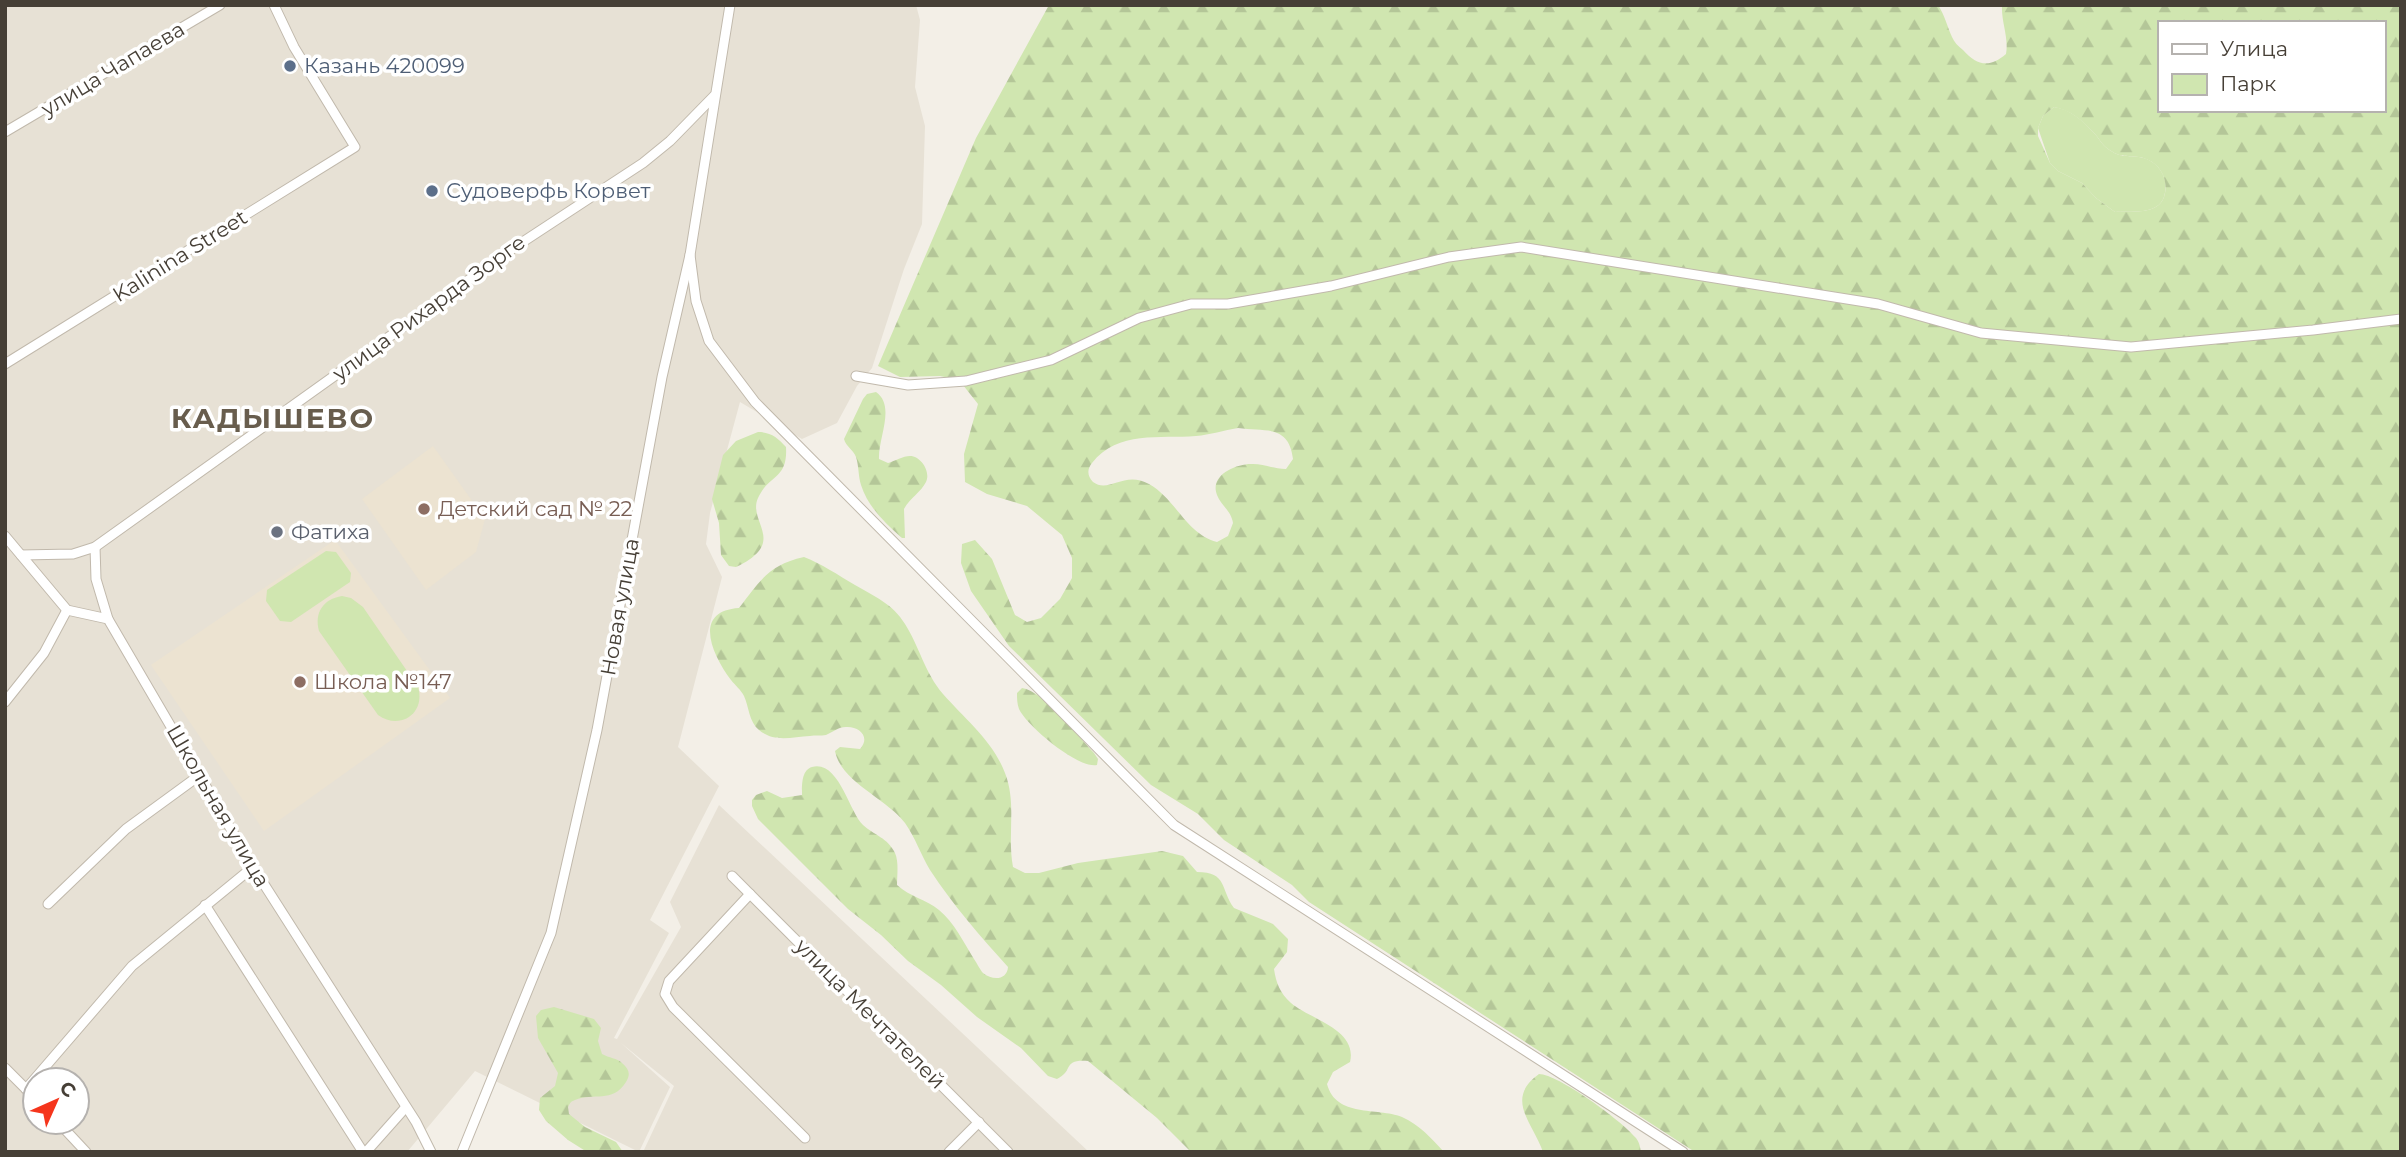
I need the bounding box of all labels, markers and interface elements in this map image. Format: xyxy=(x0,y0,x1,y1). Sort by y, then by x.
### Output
street label: улица Чапаева xyxy=(36,16,189,122)
legend xyxy=(2158,21,2385,112)
text: Улица xyxy=(2220,36,2288,61)
place label: Казань 420099 xyxy=(304,53,465,78)
marker: Казань 420099 xyxy=(282,58,298,74)
text: Парк xyxy=(2220,71,2276,96)
place label: Судоверфь Корвет xyxy=(446,178,650,203)
marker: Судоверфь Корвет xyxy=(424,183,440,199)
street label: Kalinina Street xyxy=(108,204,252,307)
street label: улица Рихарда Зорге xyxy=(327,229,530,386)
district label: КАДЫШЕВО xyxy=(171,401,375,435)
place label: Детский сад № 22 xyxy=(438,496,633,521)
marker: Детский сад № 22 xyxy=(416,501,432,517)
place label: Фатиха xyxy=(291,519,370,544)
marker: Фатиха xyxy=(269,524,285,540)
street label: Новая улица xyxy=(595,536,644,678)
place label: Школа №147 xyxy=(314,669,452,694)
marker: Школа №147 xyxy=(292,674,308,690)
street label: Школьная улица xyxy=(162,720,275,891)
street label: улица Мечтателей xyxy=(789,933,951,1094)
north arrow xyxy=(21,1066,91,1136)
text: С xyxy=(55,1076,81,1102)

